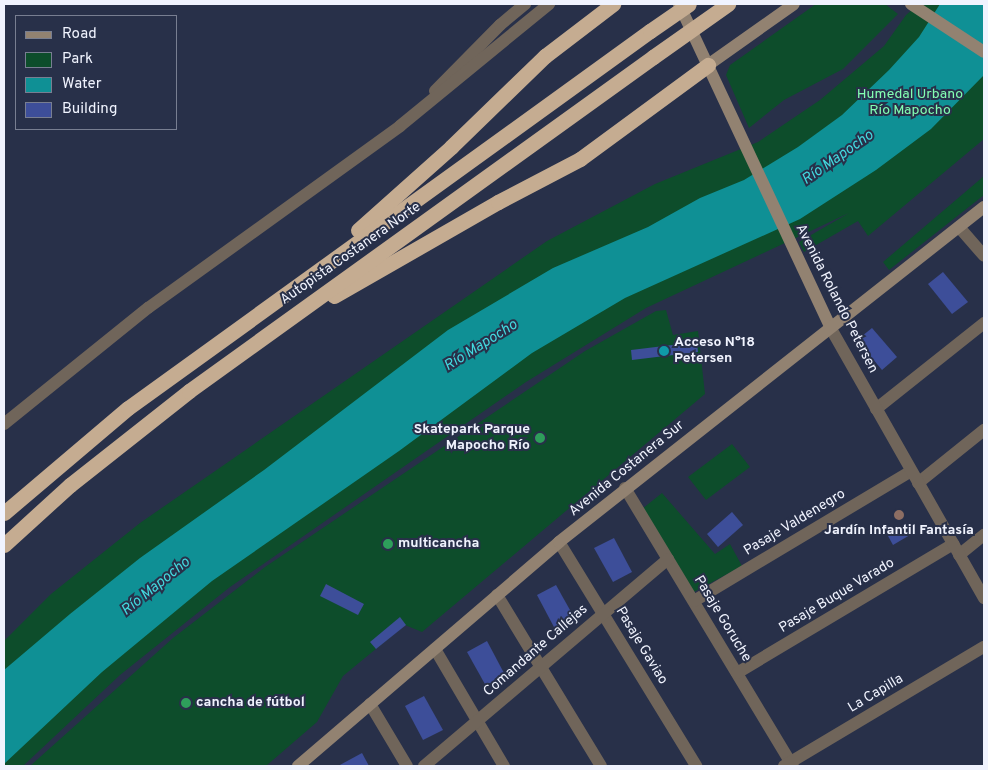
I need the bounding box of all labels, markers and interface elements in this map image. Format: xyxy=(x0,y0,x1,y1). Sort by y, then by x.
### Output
legend xyxy=(15,15,178,130)
text: Road xyxy=(62,25,97,44)
text: Park xyxy=(62,50,93,69)
text: Water xyxy=(62,75,101,94)
park label: Humedal Urbano Río Mapocho xyxy=(857,87,963,120)
text: Building xyxy=(62,100,117,119)
water label: Río Mapocho xyxy=(799,127,877,189)
street label: Autopista Costanera Norte xyxy=(278,199,424,309)
street label: Avenida Rolando Petersen xyxy=(791,222,881,376)
water label: Río Mapocho xyxy=(441,316,521,376)
place label: Acceso N°18 Petersen xyxy=(674,335,755,368)
marker: Acceso N°18 Petersen xyxy=(658,345,670,357)
street label: Avenida Costanera Sur xyxy=(566,418,688,520)
place label: Skatepark Parque Mapocho Río xyxy=(414,422,530,454)
marker: Skatepark Parque Mapocho Río xyxy=(534,432,546,444)
street label: Pasaje Valdenegro xyxy=(741,486,849,560)
marker: Jardín Infantil Fantasía xyxy=(893,509,905,521)
place label: Jardín Infantil Fantasía xyxy=(824,523,974,539)
place label: multicancha xyxy=(398,536,479,552)
marker: multicancha xyxy=(382,538,394,550)
water label: Río Mapocho xyxy=(118,554,194,620)
street label: Pasaje Buque Varado xyxy=(776,555,898,637)
street label: Pasaje Goruche xyxy=(690,573,754,665)
street label: Comandante Callejas xyxy=(481,601,591,701)
street label: Pasaje Gaviao xyxy=(611,604,671,688)
street label: La Capilla xyxy=(845,671,907,717)
place label: cancha de fútbol xyxy=(196,695,305,711)
marker: cancha de fútbol xyxy=(180,697,192,709)

